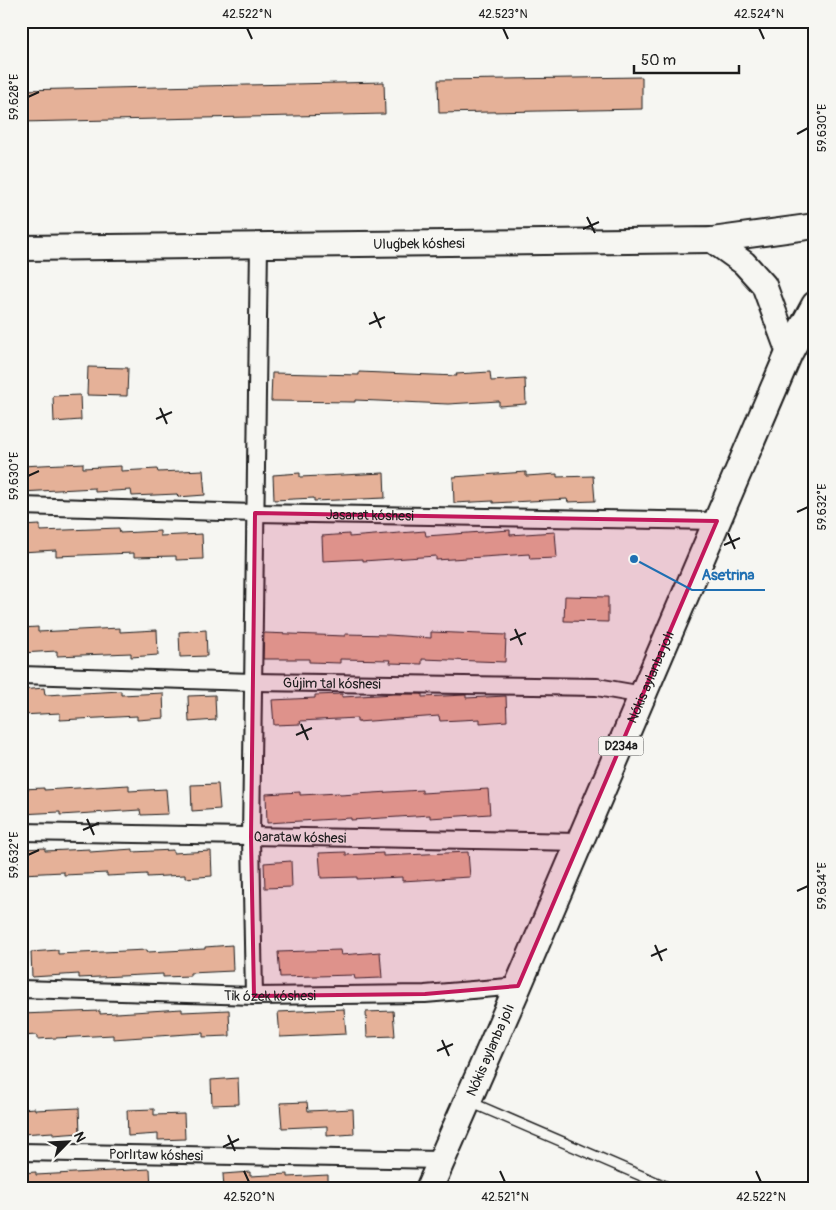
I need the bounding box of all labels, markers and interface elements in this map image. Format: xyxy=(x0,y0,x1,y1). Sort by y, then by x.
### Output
text: 42.522°N xyxy=(222,7,272,22)
text: 42.523°N xyxy=(478,7,528,22)
text: 42.524°N xyxy=(734,7,784,22)
scale bar xyxy=(634,42,738,74)
text: 50 m xyxy=(641,51,676,70)
text: 59.628°E xyxy=(7,74,22,120)
text: 59.630°E xyxy=(815,104,830,152)
street label: Uluǵbek kóshesi xyxy=(373,235,465,253)
text: 59.630°E xyxy=(7,452,22,500)
text: 59.632°E xyxy=(815,483,830,531)
street label: Jasarat kóshesi xyxy=(326,506,414,525)
callout: Asetrina xyxy=(692,560,765,590)
text: Asetrina xyxy=(701,566,755,585)
street label: Nókis aylanba jolı xyxy=(624,628,678,726)
street label: Gújim tal kóshesi xyxy=(283,674,382,693)
road number: D234a xyxy=(598,736,644,756)
street label: Qarataw kóshesi xyxy=(253,828,347,847)
text: 59.632°E xyxy=(7,831,22,879)
text: 59.634°E xyxy=(815,862,830,910)
street label: Tik ózek kóshesi xyxy=(224,987,316,1005)
street label: Nókis aylanba jolı xyxy=(463,1001,518,1099)
north arrow xyxy=(42,1118,92,1168)
text: N xyxy=(70,1129,89,1145)
street label: Porlıtaw kóshesi xyxy=(109,1146,204,1164)
text: 42.520°N xyxy=(223,1190,275,1205)
text: 42.521°N xyxy=(481,1190,529,1205)
text: 42.522°N xyxy=(736,1190,786,1205)

